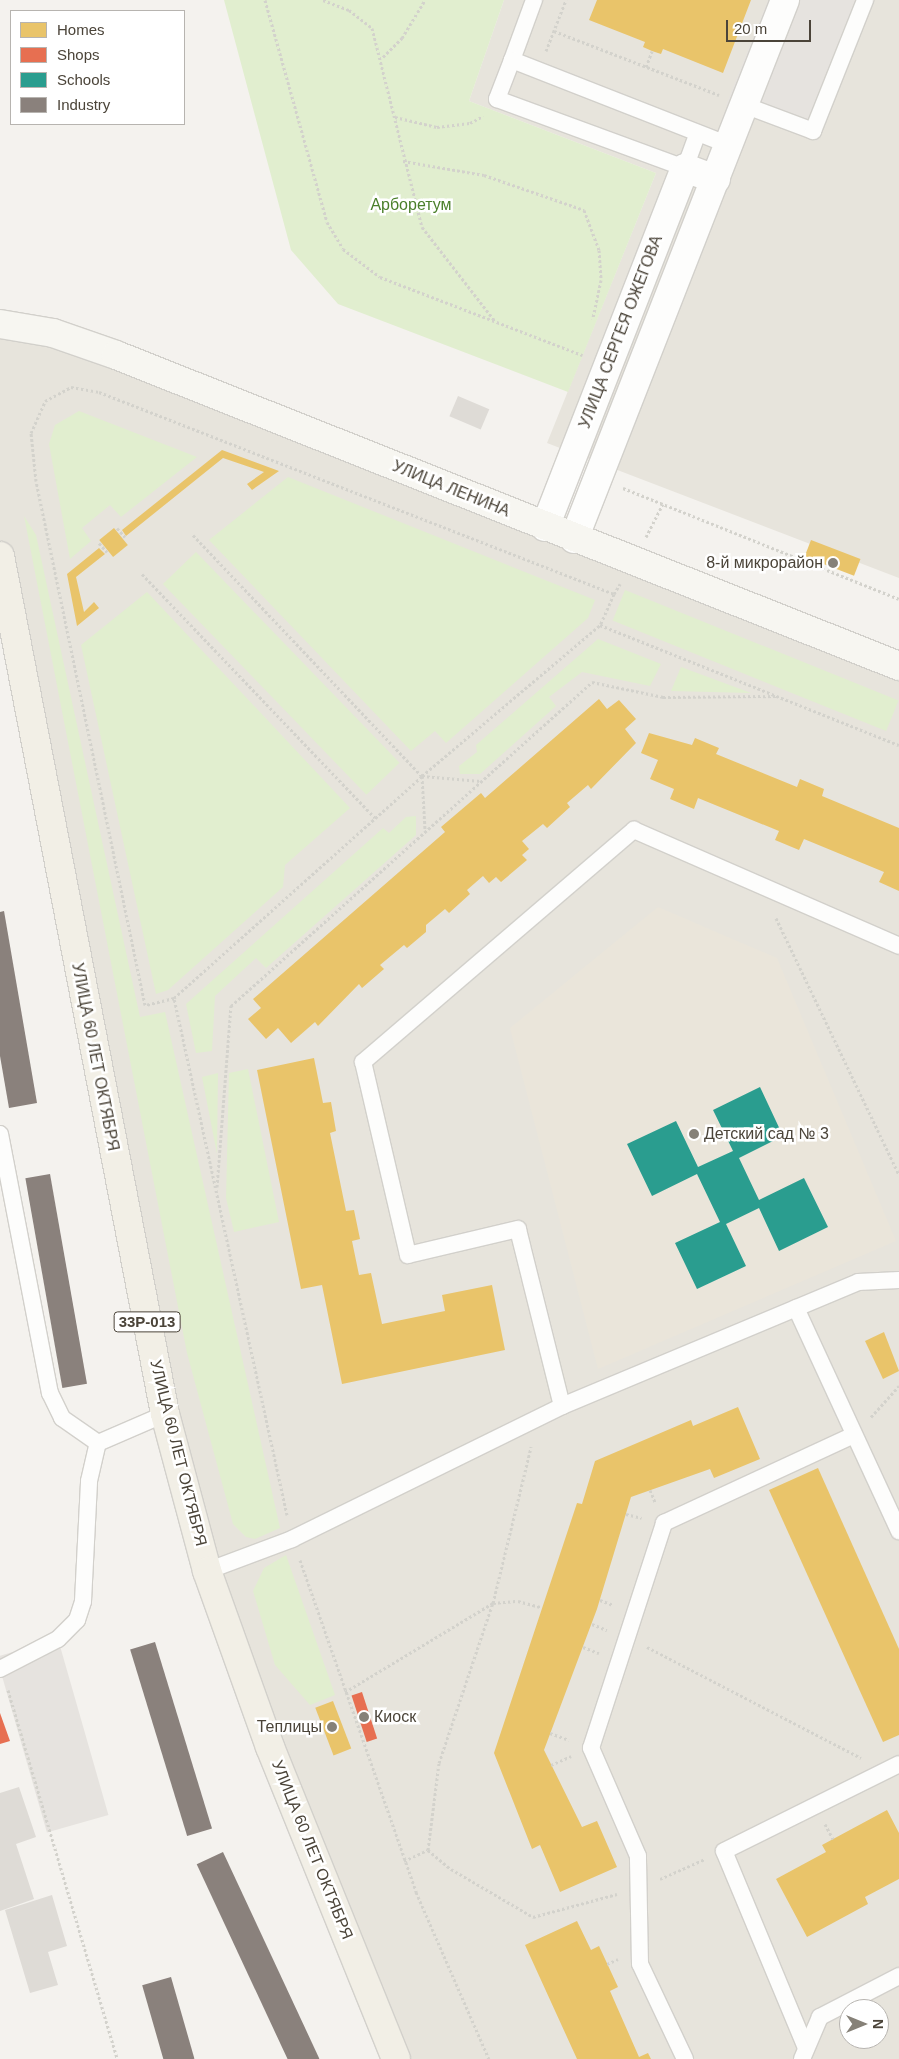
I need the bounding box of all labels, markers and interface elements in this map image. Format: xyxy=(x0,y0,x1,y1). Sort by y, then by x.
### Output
legend xyxy=(10,10,185,125)
scale bar xyxy=(729,10,814,42)
text: 20 m xyxy=(734,20,767,37)
text: Homes xyxy=(57,21,105,38)
text: Shops xyxy=(57,46,100,63)
text: Schools xyxy=(57,71,110,88)
text: Industry xyxy=(57,96,110,113)
park label: Арборетум xyxy=(370,195,452,215)
street label: УЛИЦА СЕРГЕЯ ОЖЕГОВА xyxy=(575,233,667,431)
street label: УЛИЦА ЛЕНИНА xyxy=(389,457,513,521)
place label: 8-й микрорайон xyxy=(706,553,823,573)
marker: 8-й микрорайон xyxy=(827,557,839,569)
street label: УЛИЦА 60 ЛЕТ ОКТЯБРЯ xyxy=(67,961,123,1153)
place label: Детский сад № 3 xyxy=(704,1124,829,1144)
marker: Детский сад № 3 xyxy=(688,1128,700,1140)
road number: 33Р-013 xyxy=(113,1310,181,1334)
street label: УЛИЦА 60 ЛЕТ ОКТЯБРЯ xyxy=(146,1358,210,1548)
place label: Киоск xyxy=(374,1707,416,1727)
marker: Киоск xyxy=(358,1711,370,1723)
place label: Теплицы xyxy=(257,1717,322,1737)
marker: Теплицы xyxy=(326,1721,338,1733)
street label: УЛИЦА 60 ЛЕТ ОКТЯБРЯ xyxy=(267,1758,357,1942)
north arrow xyxy=(839,1999,889,2049)
text: N xyxy=(870,2019,886,2029)

